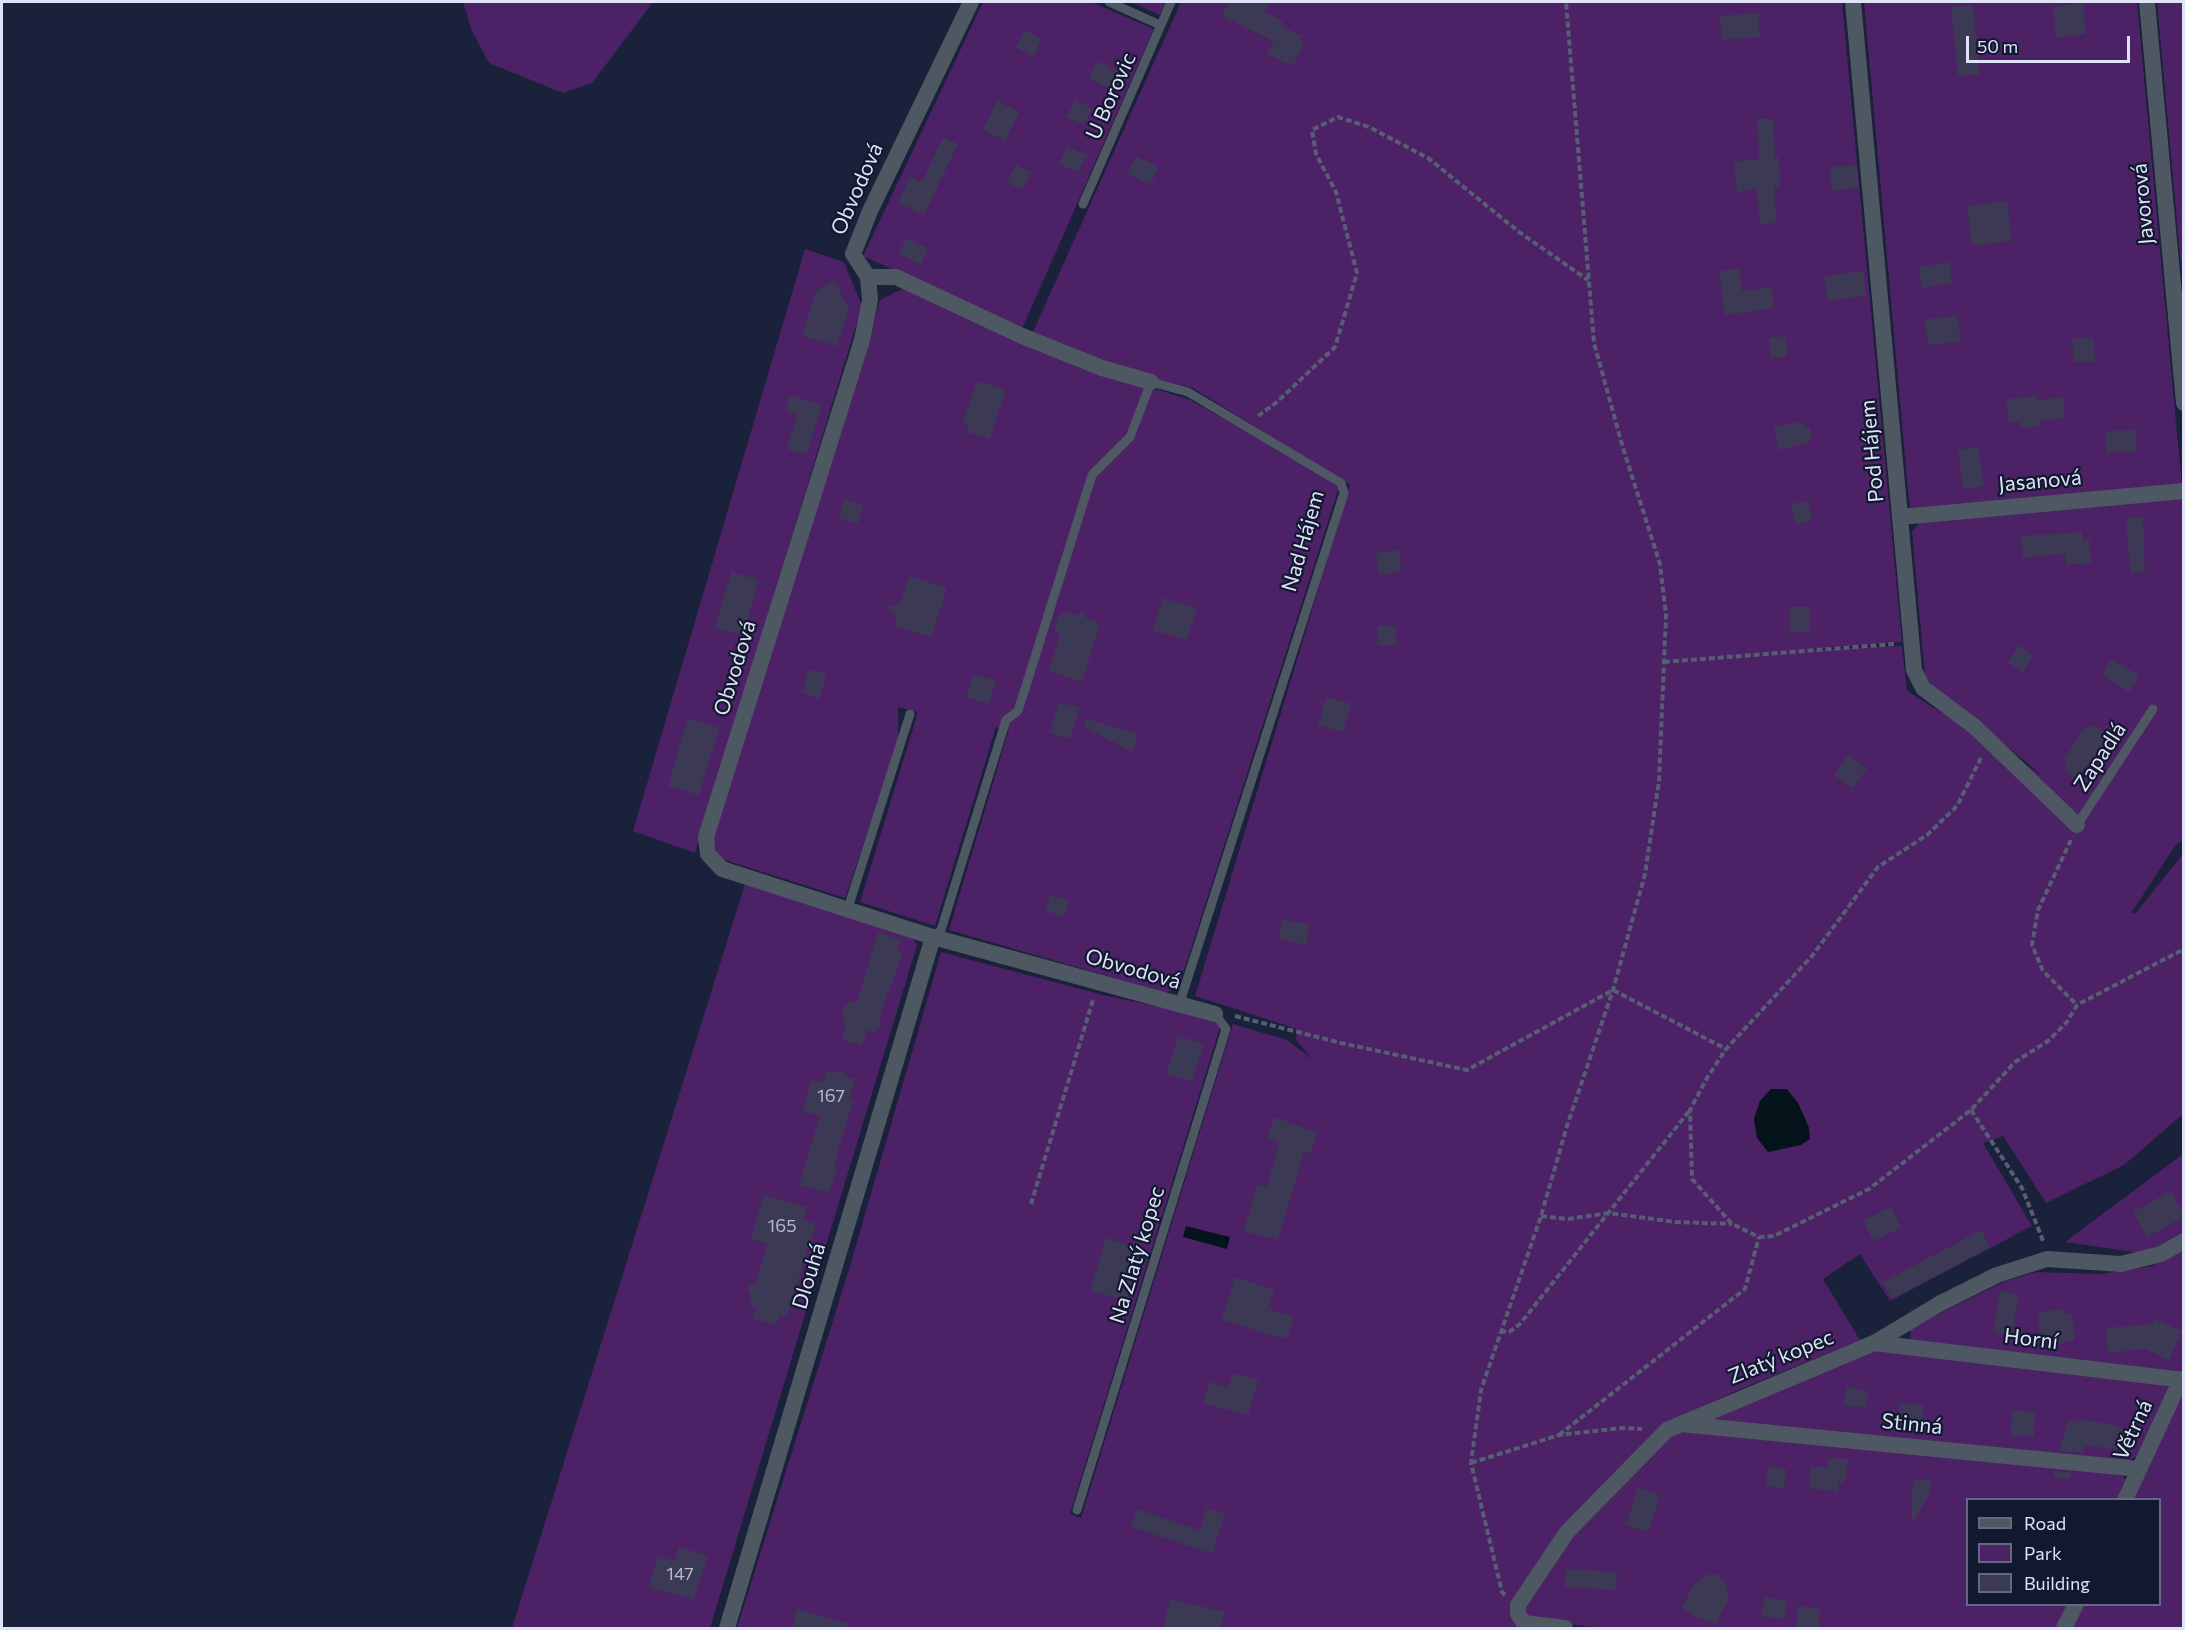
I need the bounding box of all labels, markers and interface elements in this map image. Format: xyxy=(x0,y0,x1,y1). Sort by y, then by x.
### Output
scale bar xyxy=(1969,24,2132,62)
text: 50 m xyxy=(1977,35,2018,57)
street label: U Borovic xyxy=(1081,49,1141,143)
street label: Obvodová xyxy=(826,139,888,239)
street label: Javorová xyxy=(2127,162,2159,246)
street label: Pod Hájem xyxy=(1855,399,1889,503)
street label: Jasanová xyxy=(1997,465,2083,497)
street label: Nad Hájem xyxy=(1277,487,1329,595)
street label: Obvodová xyxy=(709,617,761,719)
street label: Zapadlá xyxy=(2069,718,2131,796)
street label: Obvodová xyxy=(1082,943,1184,995)
house number: 167 xyxy=(817,1085,845,1107)
street label: Na Zlatý kopec xyxy=(1104,1183,1170,1327)
house number: 165 xyxy=(768,1215,796,1237)
street label: Dlouhá xyxy=(787,1240,831,1312)
street label: Horní xyxy=(2003,1323,2059,1355)
street label: Zlatý kopec xyxy=(1725,1324,1837,1390)
street label: Větrná xyxy=(2108,1396,2158,1464)
street label: Stinná xyxy=(1880,1408,1944,1440)
legend xyxy=(1966,1498,2161,1606)
text: Road xyxy=(2024,1512,2066,1534)
text: Park xyxy=(2024,1542,2062,1564)
house number: 147 xyxy=(666,1563,694,1585)
text: Building xyxy=(2024,1572,2090,1594)

